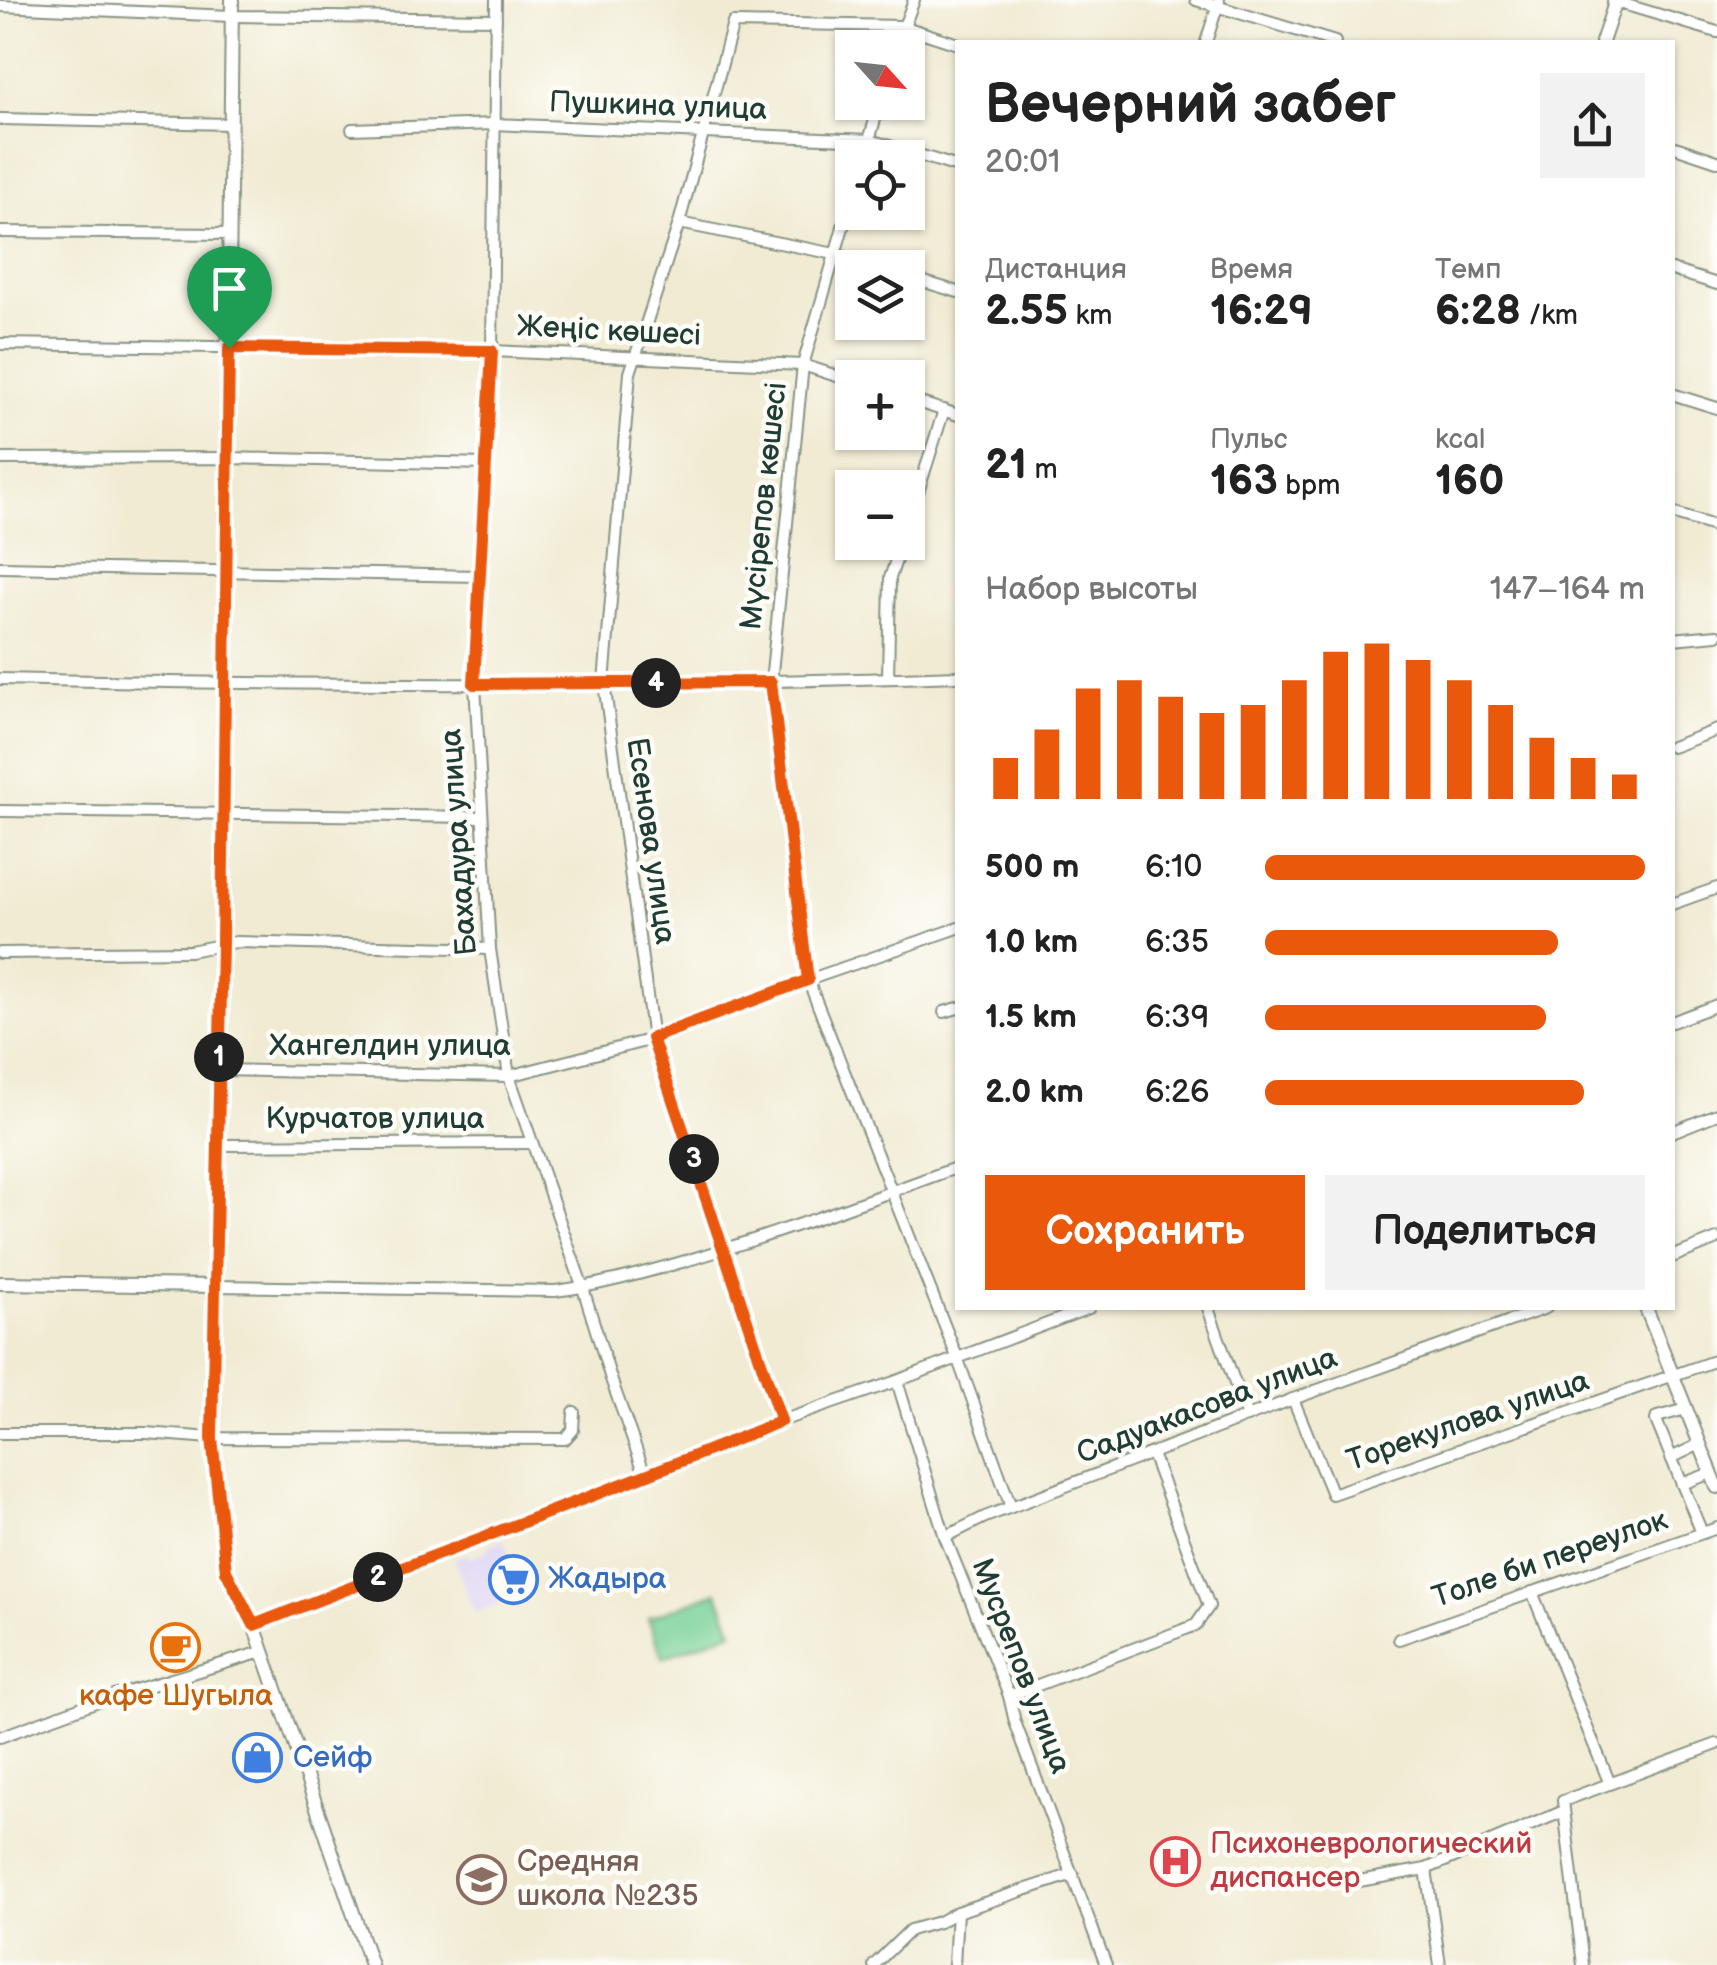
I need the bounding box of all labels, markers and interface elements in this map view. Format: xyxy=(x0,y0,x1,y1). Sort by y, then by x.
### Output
north arrow xyxy=(835,30,925,120)
map controls xyxy=(835,30,925,560)
text: Вечерний забег xyxy=(985,72,1396,139)
button: share xyxy=(1540,73,1645,178)
street label: Пушкина улица xyxy=(548,84,768,128)
button: locate xyxy=(835,140,925,230)
text: 20:01 xyxy=(985,143,1060,182)
pin xyxy=(187,246,272,349)
button: layers xyxy=(835,250,925,340)
text: Дистанция xyxy=(985,253,1127,286)
text: Время xyxy=(1210,253,1293,286)
text: Темп xyxy=(1435,253,1502,286)
icon: arrive xyxy=(202,261,257,316)
text: 2.55 xyxy=(985,286,1068,337)
text: 16:29 xyxy=(1210,286,1313,337)
text: 6:28 xyxy=(1435,286,1521,337)
text: km xyxy=(1068,299,1112,332)
text: /km xyxy=(1521,299,1578,332)
street label: Жеңіс көшесі xyxy=(516,308,702,354)
button: + xyxy=(835,360,925,450)
street label: Мүсірепов көшесі xyxy=(733,380,795,632)
text: Пульс xyxy=(1210,423,1287,456)
text: kcal xyxy=(1435,423,1485,456)
text: 21 xyxy=(985,440,1027,491)
text: m xyxy=(1027,453,1058,486)
text: 163 xyxy=(1210,456,1278,507)
text: 160 xyxy=(1435,456,1504,507)
text: bpm xyxy=(1278,469,1340,502)
button: − xyxy=(835,470,925,560)
text: Набор высоты xyxy=(985,570,1198,609)
text: 147–164 m xyxy=(1490,570,1645,609)
pin: 4 xyxy=(631,658,681,708)
text: 4 xyxy=(648,666,664,699)
street label: Бахадура улица xyxy=(433,727,485,957)
street label: Есенова улица xyxy=(619,735,683,947)
text: 500 m xyxy=(985,848,1079,887)
text: 6:10 xyxy=(1145,848,1202,887)
text: 1.0 km xyxy=(985,923,1078,962)
text: 6:35 xyxy=(1145,923,1209,962)
text: 1.5 km xyxy=(985,998,1077,1037)
text: 6:39 xyxy=(1145,998,1209,1037)
street label: Хангелдин улица xyxy=(269,1028,511,1064)
pin: 1 xyxy=(194,1032,244,1082)
text: 1 xyxy=(213,1040,225,1073)
text: 2.0 km xyxy=(985,1073,1084,1112)
text: 6:26 xyxy=(1145,1073,1209,1112)
street label: Курчатов улица xyxy=(265,1101,485,1137)
pin: 3 xyxy=(669,1134,719,1184)
text: 3 xyxy=(686,1142,702,1175)
button: Сохранить xyxy=(985,1175,1305,1290)
button: Поделиться xyxy=(1325,1175,1645,1290)
street label: Садуакасова улица xyxy=(1072,1340,1343,1472)
street label: Торекулова улица xyxy=(1342,1363,1594,1479)
street label: Толе би переулок xyxy=(1428,1502,1672,1616)
pin: 2 xyxy=(353,1552,403,1602)
supermarket icon: Жадыра xyxy=(487,1553,539,1605)
street label: Мусрепов улица xyxy=(964,1554,1079,1779)
text: 2 xyxy=(370,1560,386,1593)
place label: Жадыра xyxy=(548,1561,667,1597)
cafe icon: кафе Шугыла xyxy=(150,1621,202,1673)
place label: кафе Шугыла xyxy=(79,1678,273,1714)
shop icon: Сейф xyxy=(232,1732,284,1784)
place label: Сейф xyxy=(293,1740,372,1776)
place label: Психоневрологический диспансер xyxy=(1210,1826,1532,1896)
hospital icon: Психоневрологический диспансер xyxy=(1149,1835,1201,1887)
place label: Средняя школа №235 xyxy=(517,1844,699,1914)
school or university icon: Средняя школа №235 xyxy=(456,1853,508,1905)

